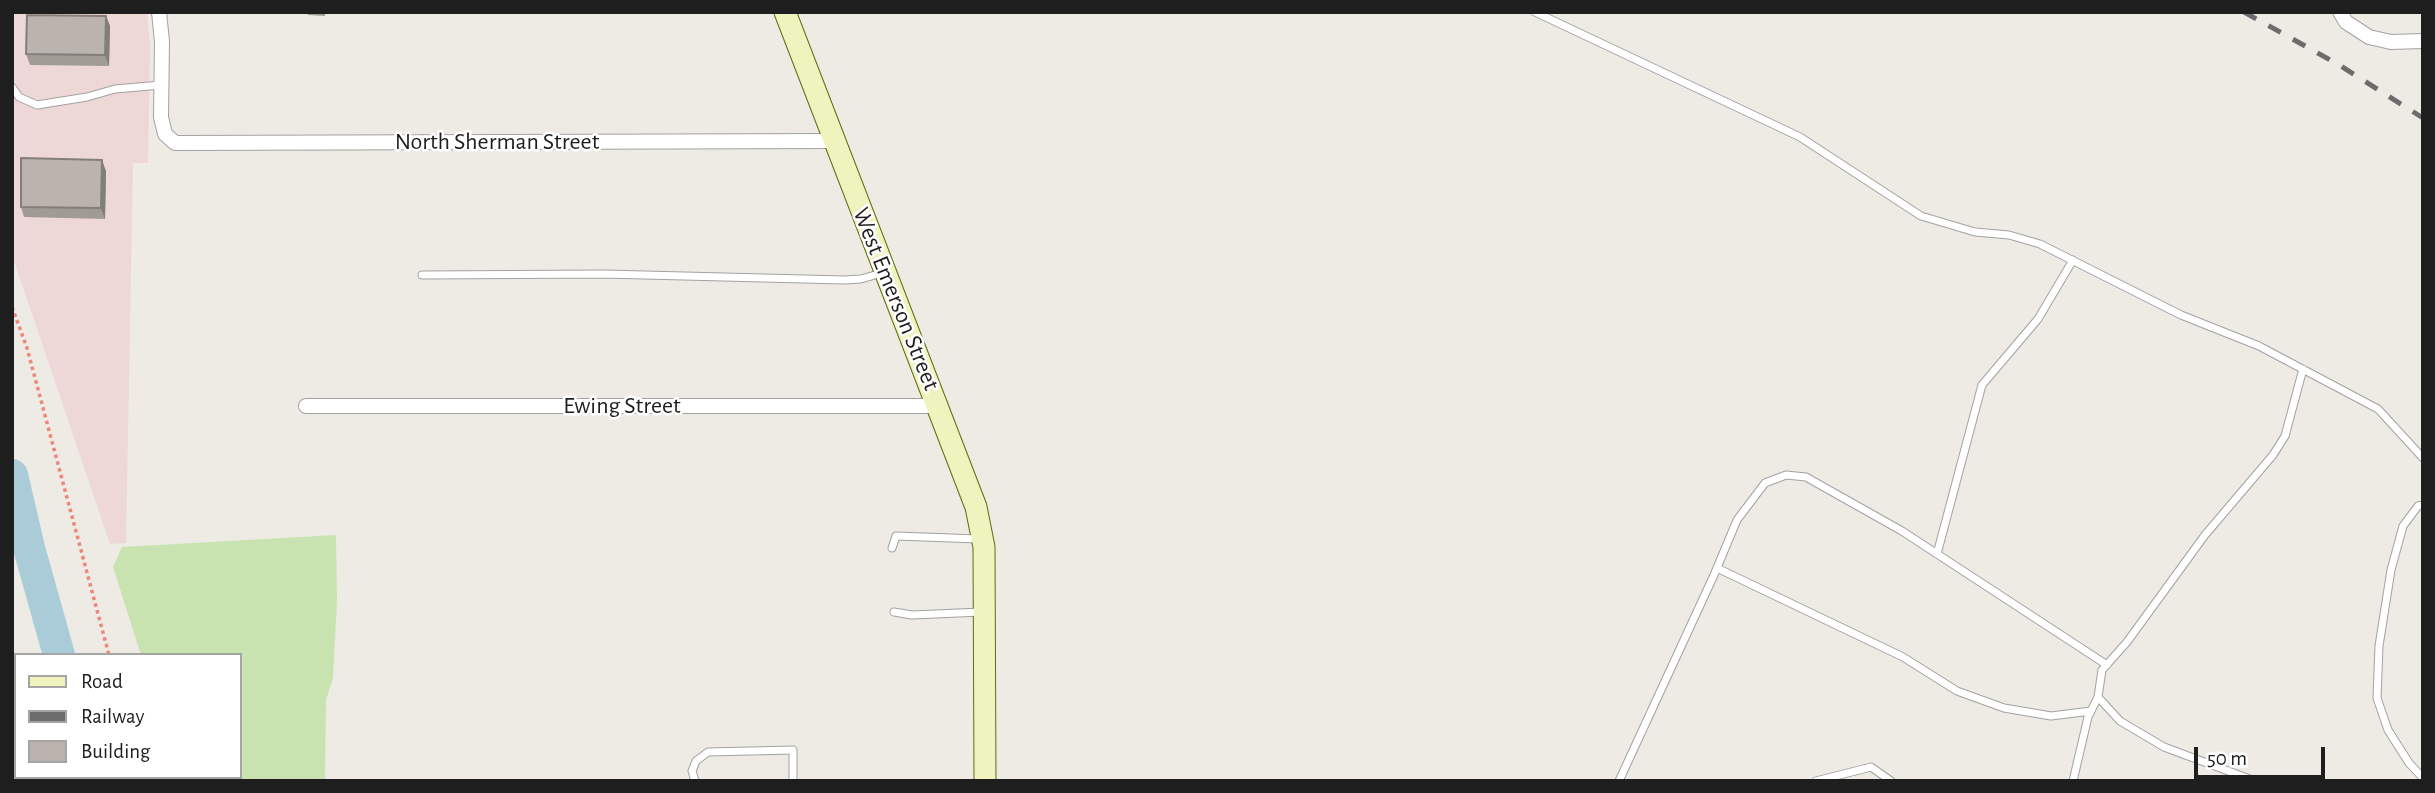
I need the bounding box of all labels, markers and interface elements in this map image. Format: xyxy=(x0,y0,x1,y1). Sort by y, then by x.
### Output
street label: North Sherman Street xyxy=(395,128,599,156)
street label: West Emerson Street xyxy=(846,203,946,395)
street label: Ewing Street xyxy=(563,392,681,420)
legend xyxy=(14,653,242,779)
text: Road xyxy=(81,671,123,692)
text: Railway xyxy=(81,706,144,727)
scale bar xyxy=(2197,734,2328,778)
text: Building xyxy=(81,741,150,762)
text: 50 m xyxy=(2207,748,2247,769)

